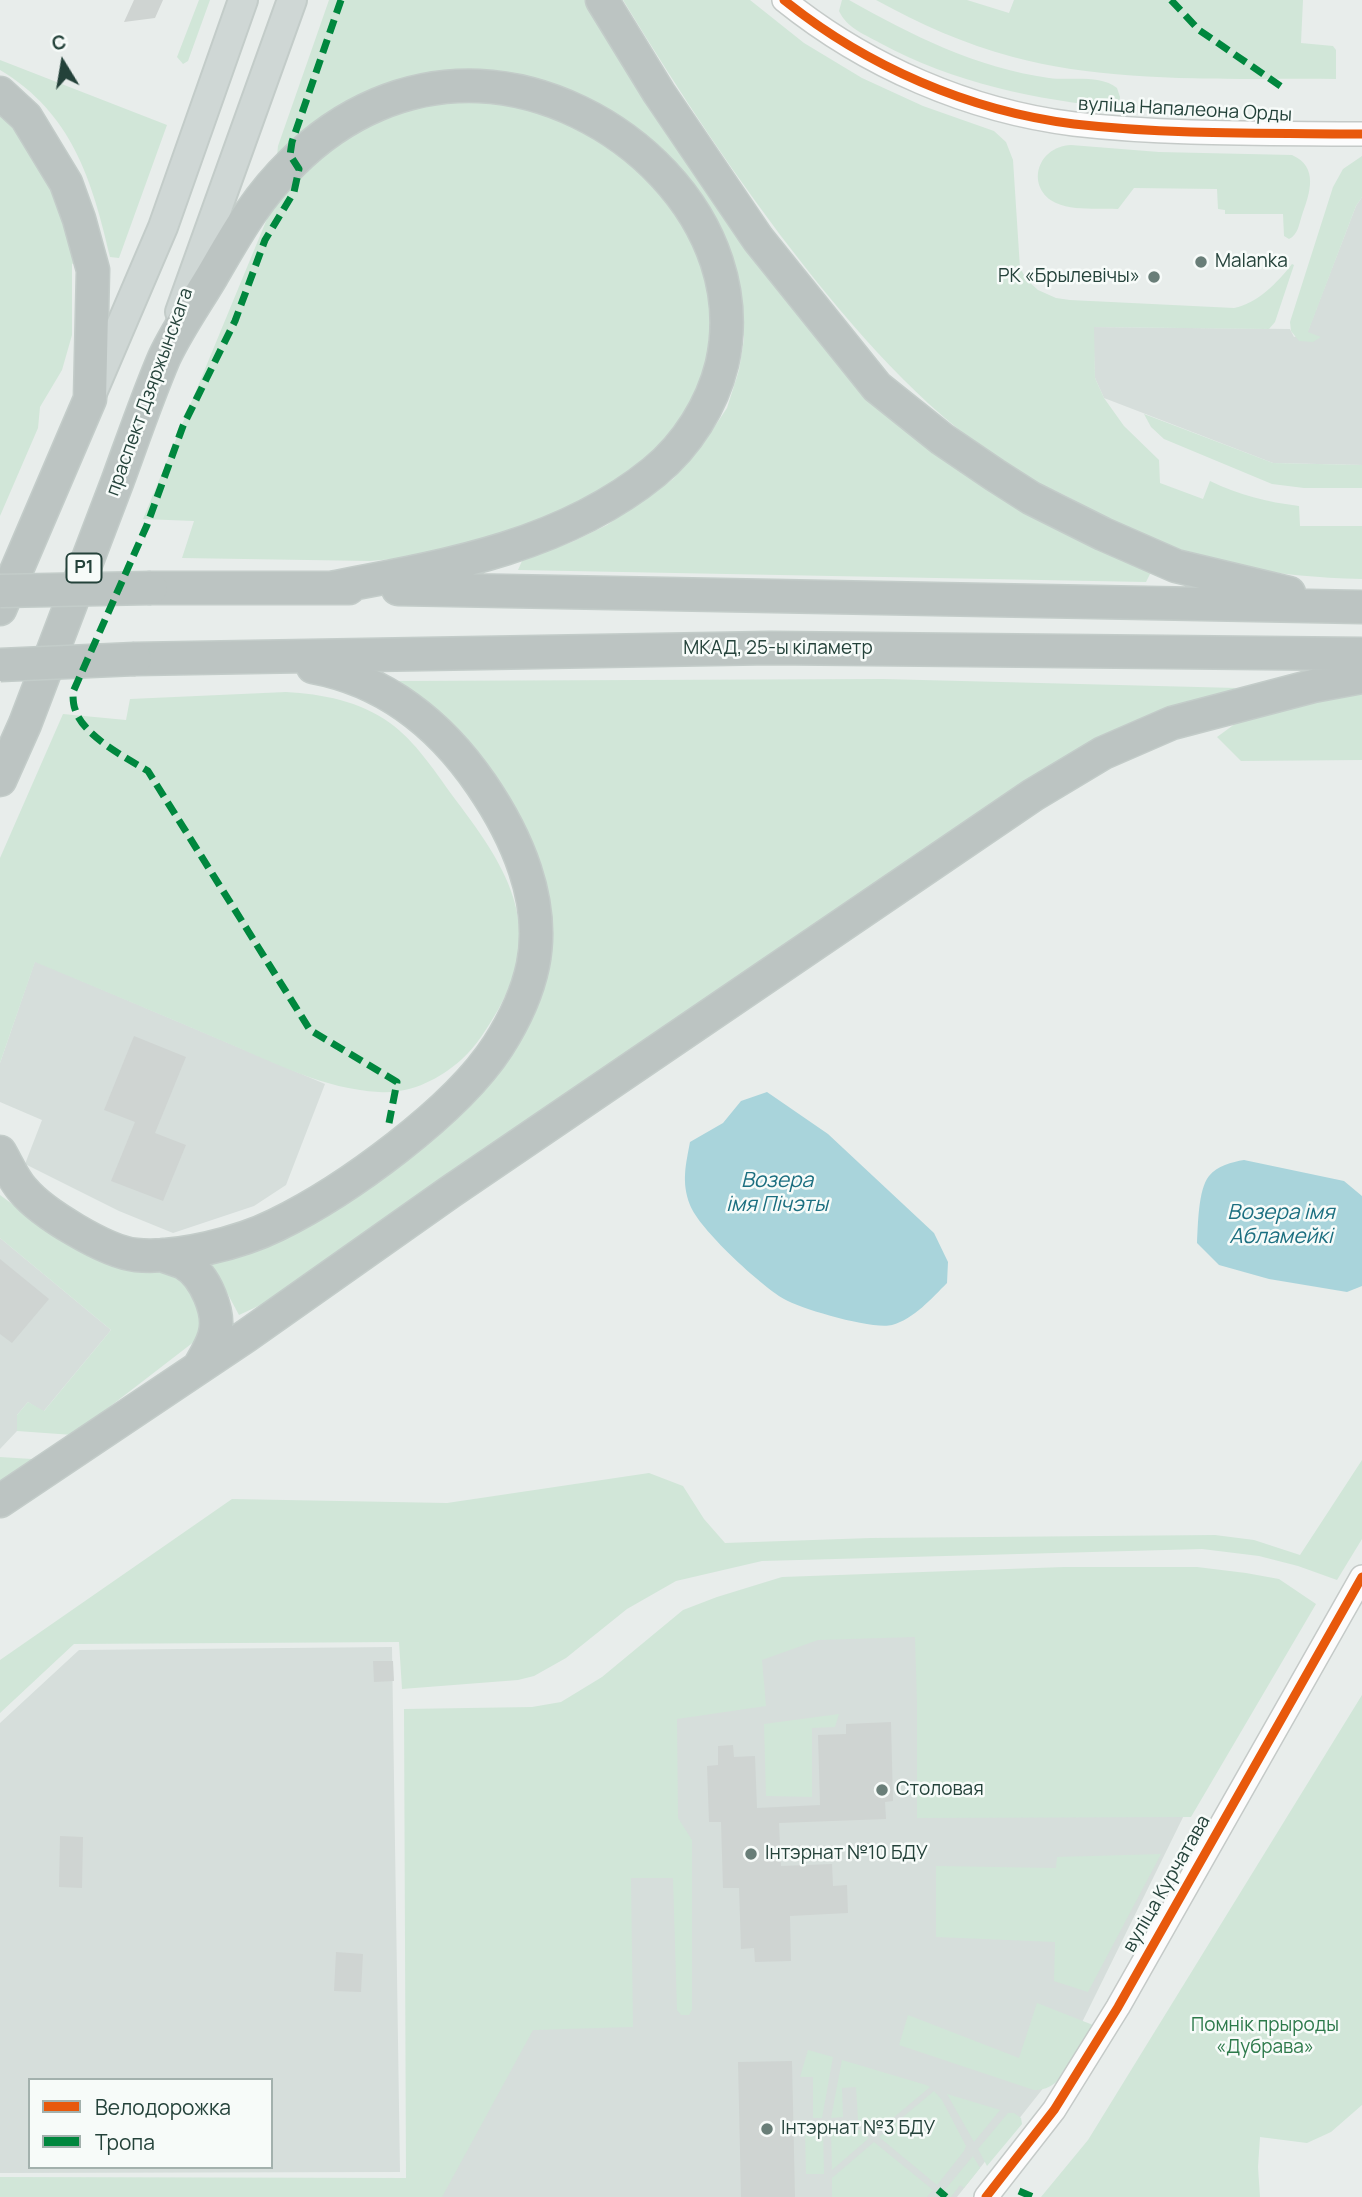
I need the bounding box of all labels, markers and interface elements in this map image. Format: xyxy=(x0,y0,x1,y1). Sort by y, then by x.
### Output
north arrow xyxy=(28,28,98,98)
text: С xyxy=(50,28,68,56)
street label: вуліца Напалеона Орды xyxy=(1077,93,1293,127)
place label: Malanka xyxy=(1215,251,1288,273)
marker: Malanka xyxy=(1193,254,1209,270)
place label: РК «Брылевічы» xyxy=(998,266,1140,288)
marker: РК «Брылевічы» xyxy=(1146,269,1162,285)
street label: праспект Дзяржынскага xyxy=(102,285,198,499)
road number: Р1 xyxy=(66,554,102,582)
street label: МКАД, 25-ы кіламетр xyxy=(683,638,873,660)
water label: Возера імя Пічэты xyxy=(726,1168,828,1218)
water label: Возера імя Абламейкі xyxy=(1227,1200,1335,1250)
place label: Столовая xyxy=(896,1779,984,1801)
marker: Столовая xyxy=(874,1782,890,1798)
street label: вуліца Курчатава xyxy=(1119,1811,1215,1957)
place label: Інтэрнат №10 БДУ xyxy=(765,1843,928,1865)
marker: Інтэрнат №10 БДУ xyxy=(743,1846,759,1862)
park label: Помнік прыроды «Дубрава» xyxy=(1191,2015,1339,2059)
legend xyxy=(28,2078,273,2169)
text: Велодорожка xyxy=(95,2093,231,2121)
place label: Інтэрнат №3 БДУ xyxy=(781,2118,935,2140)
marker: Інтэрнат №3 БДУ xyxy=(759,2121,775,2137)
text: Тропа xyxy=(95,2128,155,2156)

